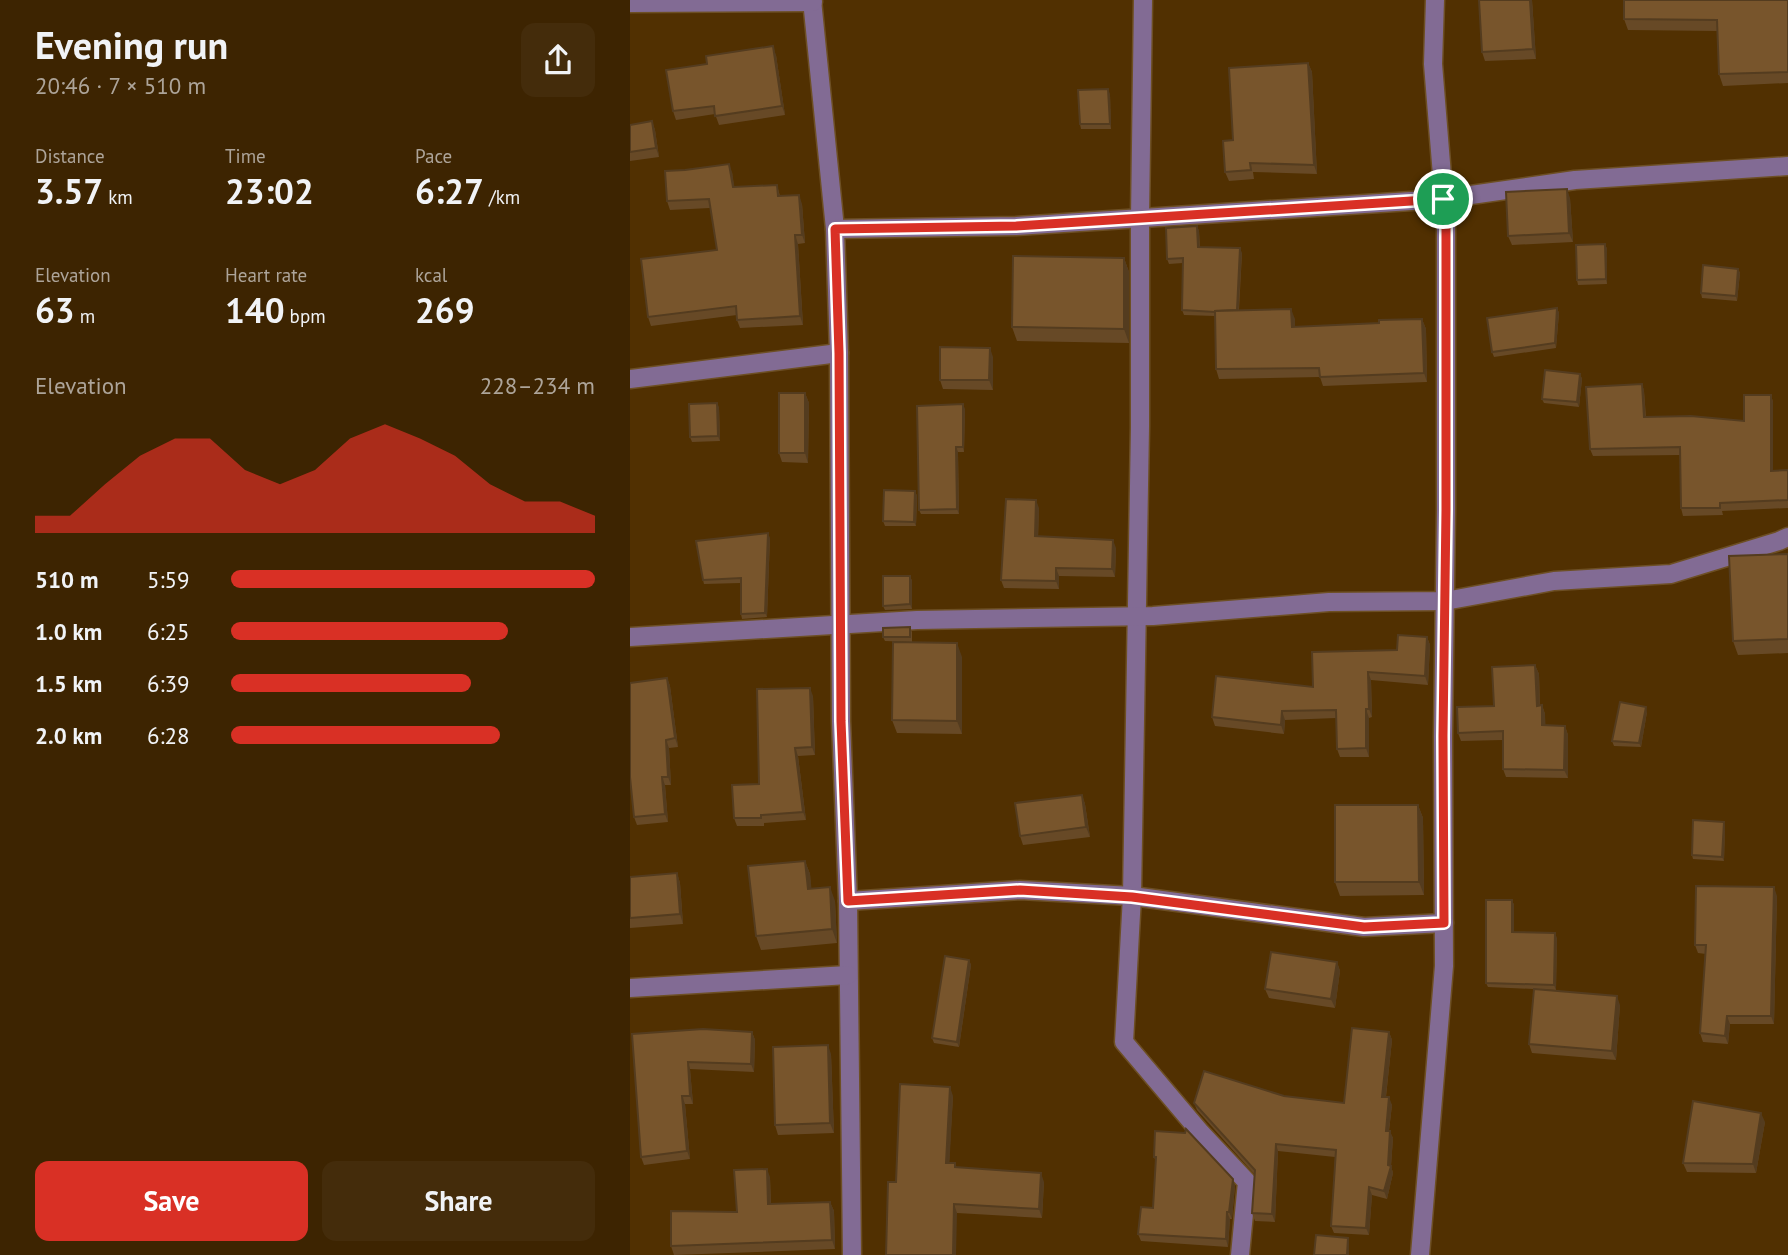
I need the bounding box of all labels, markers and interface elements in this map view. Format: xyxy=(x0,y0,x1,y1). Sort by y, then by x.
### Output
text: Evening run xyxy=(35,20,228,69)
button: share xyxy=(521,23,595,97)
text: 20:46 · 7 × 510 m xyxy=(35,71,206,100)
text: Distance xyxy=(35,144,105,168)
text: Time xyxy=(225,144,266,168)
text: Pace xyxy=(415,144,452,168)
text: 3.57 xyxy=(35,168,103,214)
text: 23:02 xyxy=(225,168,314,214)
text: 6:27 xyxy=(415,168,484,214)
pin xyxy=(1413,169,1473,229)
icon: arrive xyxy=(1424,180,1462,218)
text: km xyxy=(103,185,133,209)
text: /km xyxy=(484,185,520,209)
text: Elevation xyxy=(35,263,111,287)
text: Heart rate xyxy=(225,263,307,287)
text: kcal xyxy=(415,263,447,287)
text: 63 xyxy=(35,287,75,333)
text: 140 xyxy=(225,287,285,333)
text: 269 xyxy=(415,287,475,333)
text: m xyxy=(75,304,95,328)
text: bpm xyxy=(285,304,326,328)
text: Elevation xyxy=(35,371,127,400)
text: 228–234 m xyxy=(480,371,595,400)
text: 510 m xyxy=(35,565,98,594)
text: 5:59 xyxy=(147,565,190,594)
text: 1.0 km xyxy=(35,617,102,646)
text: 6:25 xyxy=(147,617,190,646)
text: 1.5 km xyxy=(35,669,102,698)
text: 6:39 xyxy=(147,669,190,698)
text: 2.0 km xyxy=(35,721,102,750)
text: 6:28 xyxy=(147,721,190,750)
button: Save xyxy=(35,1161,308,1241)
button: Share xyxy=(322,1161,595,1241)

